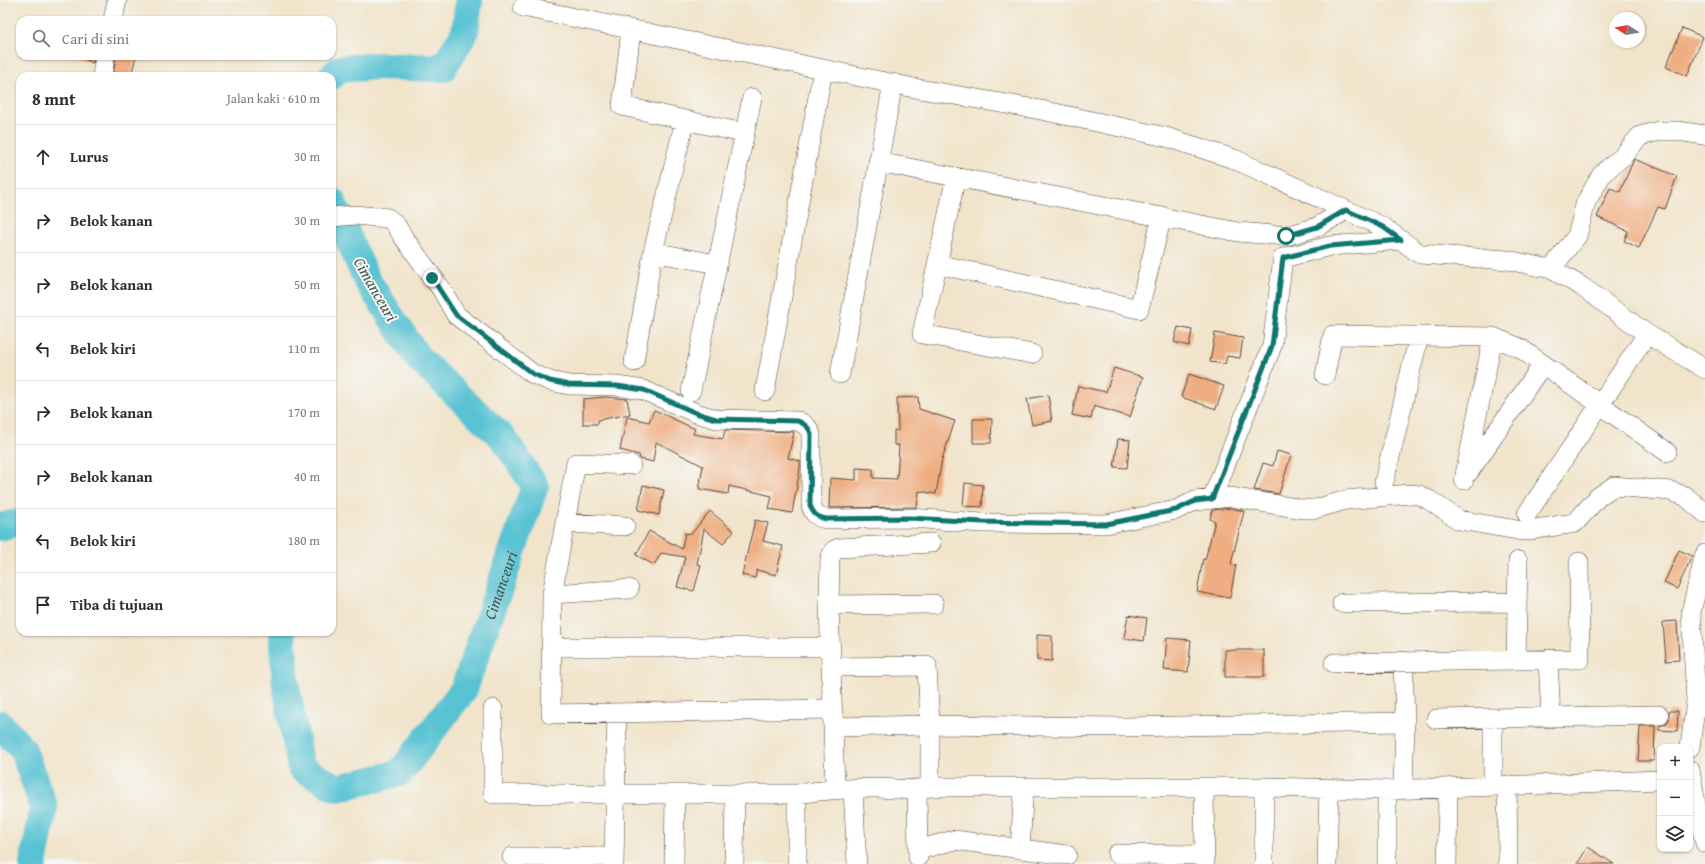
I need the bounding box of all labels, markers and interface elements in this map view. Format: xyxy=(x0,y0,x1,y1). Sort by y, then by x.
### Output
north arrow xyxy=(1609,12,1645,48)
search box xyxy=(16,16,336,60)
icon: search xyxy=(30,27,52,49)
text: Cari di sini xyxy=(62,28,129,49)
text: 8 mnt xyxy=(32,86,76,111)
text: Jalan kaki · 610 m xyxy=(227,89,320,108)
icon: ahead xyxy=(32,146,54,168)
text: Lurus xyxy=(70,146,108,167)
text: 30 m xyxy=(294,147,320,166)
icon: right xyxy=(32,210,54,232)
text: Belok kanan xyxy=(70,210,153,231)
text: 30 m xyxy=(294,211,320,230)
route start xyxy=(1277,227,1295,245)
water label: Cimanceuri xyxy=(348,253,404,325)
route end xyxy=(423,269,441,287)
icon: right xyxy=(32,274,54,296)
text: Belok kanan xyxy=(70,274,153,295)
text: 50 m xyxy=(294,275,320,294)
icon: left xyxy=(32,338,54,360)
text: Belok kiri xyxy=(70,338,136,359)
text: 110 m xyxy=(288,339,320,358)
icon: right xyxy=(32,402,54,424)
text: Belok kanan xyxy=(70,402,153,423)
text: 170 m xyxy=(288,403,320,422)
icon: right xyxy=(32,466,54,488)
text: Belok kanan xyxy=(70,466,153,487)
text: 40 m xyxy=(294,467,320,486)
icon: left xyxy=(32,530,54,552)
text: Belok kiri xyxy=(70,530,136,551)
text: 180 m xyxy=(288,531,320,550)
water label: Cimanceuri xyxy=(477,548,523,622)
icon: arrive xyxy=(32,594,54,616)
text: Tiba di tujuan xyxy=(70,594,163,615)
map controls xyxy=(1657,744,1693,852)
button: + xyxy=(1657,744,1693,780)
button: − xyxy=(1657,780,1693,816)
button: layers xyxy=(1657,816,1693,852)

